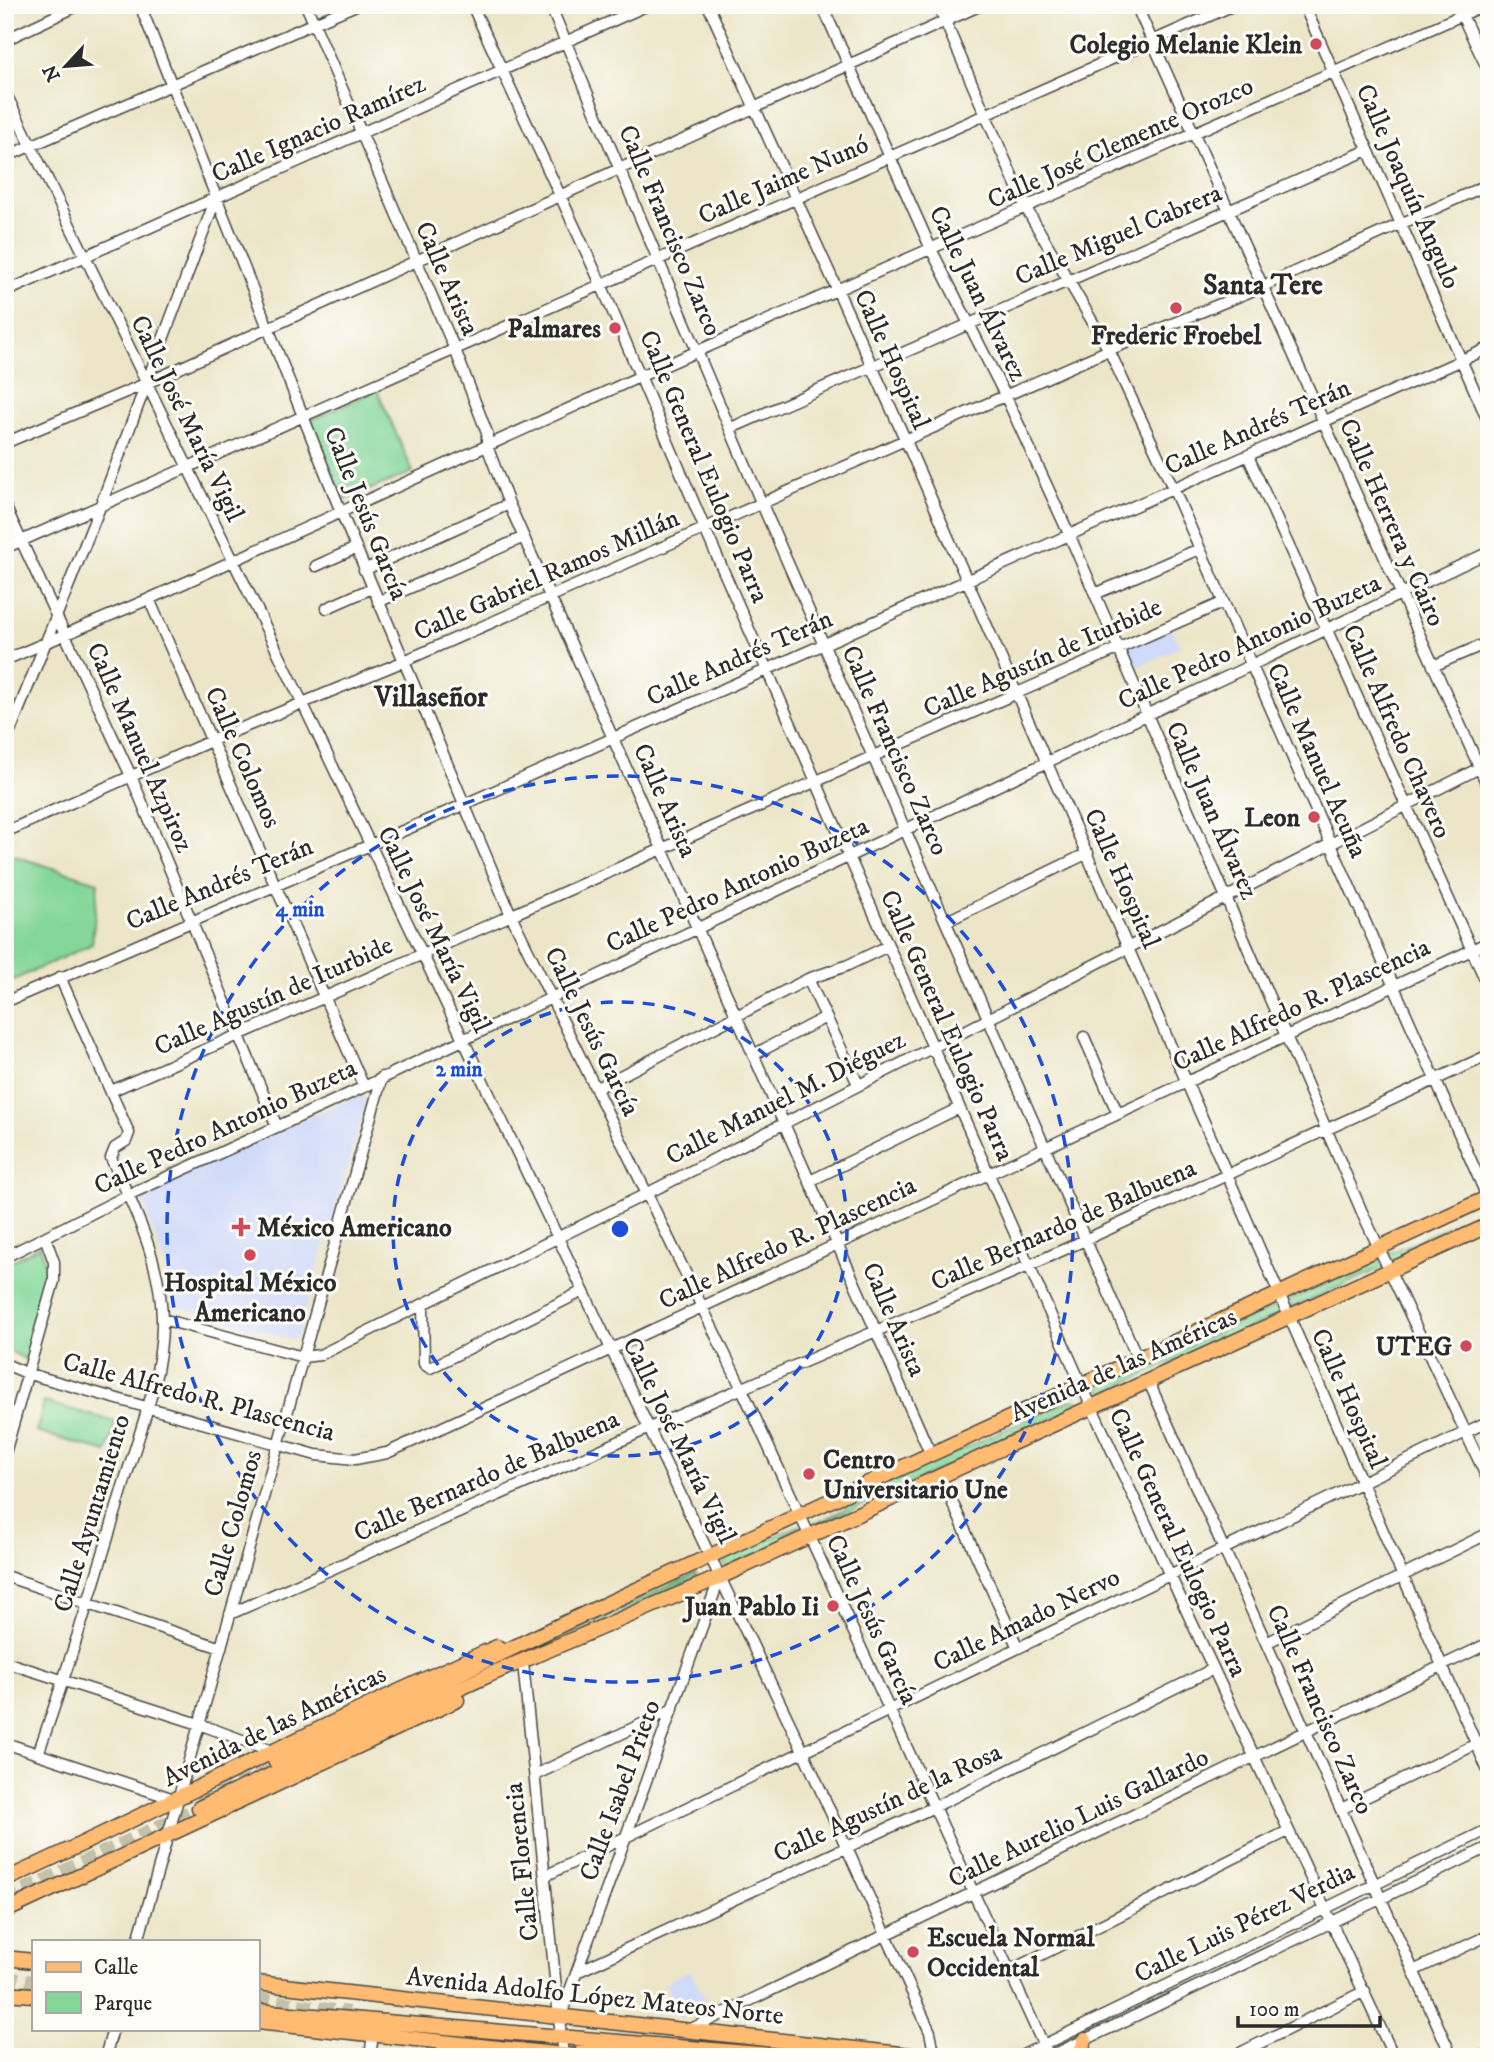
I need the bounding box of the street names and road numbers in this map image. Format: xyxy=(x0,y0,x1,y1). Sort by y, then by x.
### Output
street label: Calle Ignacio Ramírez xyxy=(207,67,431,191)
street label: Calle José Clemente Orozco xyxy=(982,70,1259,217)
street label: Calle Joaquín Angulo xyxy=(1348,79,1468,294)
street label: Calle Francisco Zarco xyxy=(610,120,729,341)
street label: Calle Jaime Nunó xyxy=(693,128,874,233)
street label: Calle Miguel Cabrera xyxy=(1010,177,1227,294)
street label: Calle Juan Álvarez xyxy=(921,200,1035,387)
street label: Calle Arista xyxy=(407,217,486,341)
street label: Calle Hospital xyxy=(846,284,937,435)
street label: Calle José María Vigil xyxy=(122,310,251,527)
street label: Calle General Eulogio Parra xyxy=(631,325,776,608)
street label: Calle Andrés Terán xyxy=(1160,371,1356,483)
street label: Calle Herrera y Cairo xyxy=(1331,414,1452,632)
street label: Calle Jesús García xyxy=(316,422,415,605)
street label: Calle Gabriel Ramos Millán xyxy=(409,502,685,649)
street label: Calle Pedro Antonio Buzeta xyxy=(1113,567,1386,718)
street label: Calle Agustín de Iturbide xyxy=(918,591,1167,726)
street label: Calle Andrés Terán xyxy=(642,602,838,714)
street label: Calle Alfredo Chavero xyxy=(1335,619,1459,844)
street label: Calle Manuel Azpiroz xyxy=(79,638,201,858)
street label: Calle Francisco Zarco xyxy=(834,641,956,861)
street label: Calle Manuel Acuña xyxy=(1259,658,1374,863)
street label: Calle Colomos xyxy=(197,682,288,833)
street label: Calle Juan Álvarez xyxy=(1158,716,1267,905)
street label: Calle Arista xyxy=(625,739,704,863)
street label: Calle Hospital xyxy=(1076,803,1167,954)
street label: Calle Pedro Antonio Buzeta xyxy=(601,810,874,961)
street label: Calle José María Vigil xyxy=(369,821,498,1038)
street label: Calle Andrés Terán xyxy=(121,830,318,939)
street label: Calle General Eulogio Parra xyxy=(872,885,1021,1166)
street label: Calle Agustín de Iturbide xyxy=(149,929,398,1064)
street label: Calle Alfredo R. Plascencia xyxy=(1168,931,1436,1080)
street label: Calle Jesús García xyxy=(536,942,647,1122)
street label: Calle Manuel M. Diéguez xyxy=(660,1024,911,1173)
street label: Calle Pedro Antonio Buzeta xyxy=(89,1052,362,1203)
street label: Calle Bernardo de Balbuena xyxy=(926,1152,1202,1299)
street label: Calle Alfredo R. Plascencia xyxy=(654,1169,922,1318)
street label: Calle Arista xyxy=(854,1258,933,1382)
street label: Avenida de las Américas xyxy=(1005,1301,1242,1430)
street label: Calle Hospital xyxy=(1303,1323,1394,1474)
street label: Calle José María Vigil xyxy=(614,1332,743,1549)
street label: Calle Alfredo R. Plascencia xyxy=(59,1345,338,1450)
street label: Calle Bernardo de Balbuena xyxy=(349,1403,625,1550)
street label: Calle General Eulogio Parra xyxy=(1101,1403,1254,1682)
street label: Calle Ayuntamiento xyxy=(47,1410,138,1616)
street label: Calle Colomos xyxy=(197,1446,270,1601)
street label: Calle Jesús García xyxy=(818,1529,925,1710)
street label: Calle Amado Nervo xyxy=(928,1561,1126,1680)
street label: Calle Francisco Zarco xyxy=(1259,1600,1381,1820)
street label: Avenida de las Américas xyxy=(158,1658,392,1795)
street label: Calle Isabel Prieto xyxy=(572,1696,668,1886)
street label: Calle Agustín de la Rosa xyxy=(768,1736,1007,1871)
street label: Calle Aurelio Luis Gallardo xyxy=(943,1741,1214,1896)
street label: Calle Florencia xyxy=(498,1781,547,1943)
street label: Calle Luis Pérez Verdia xyxy=(1129,1856,1360,1991)
street label: Avenida Adolfo López Mateos Norte xyxy=(405,1960,785,2033)

